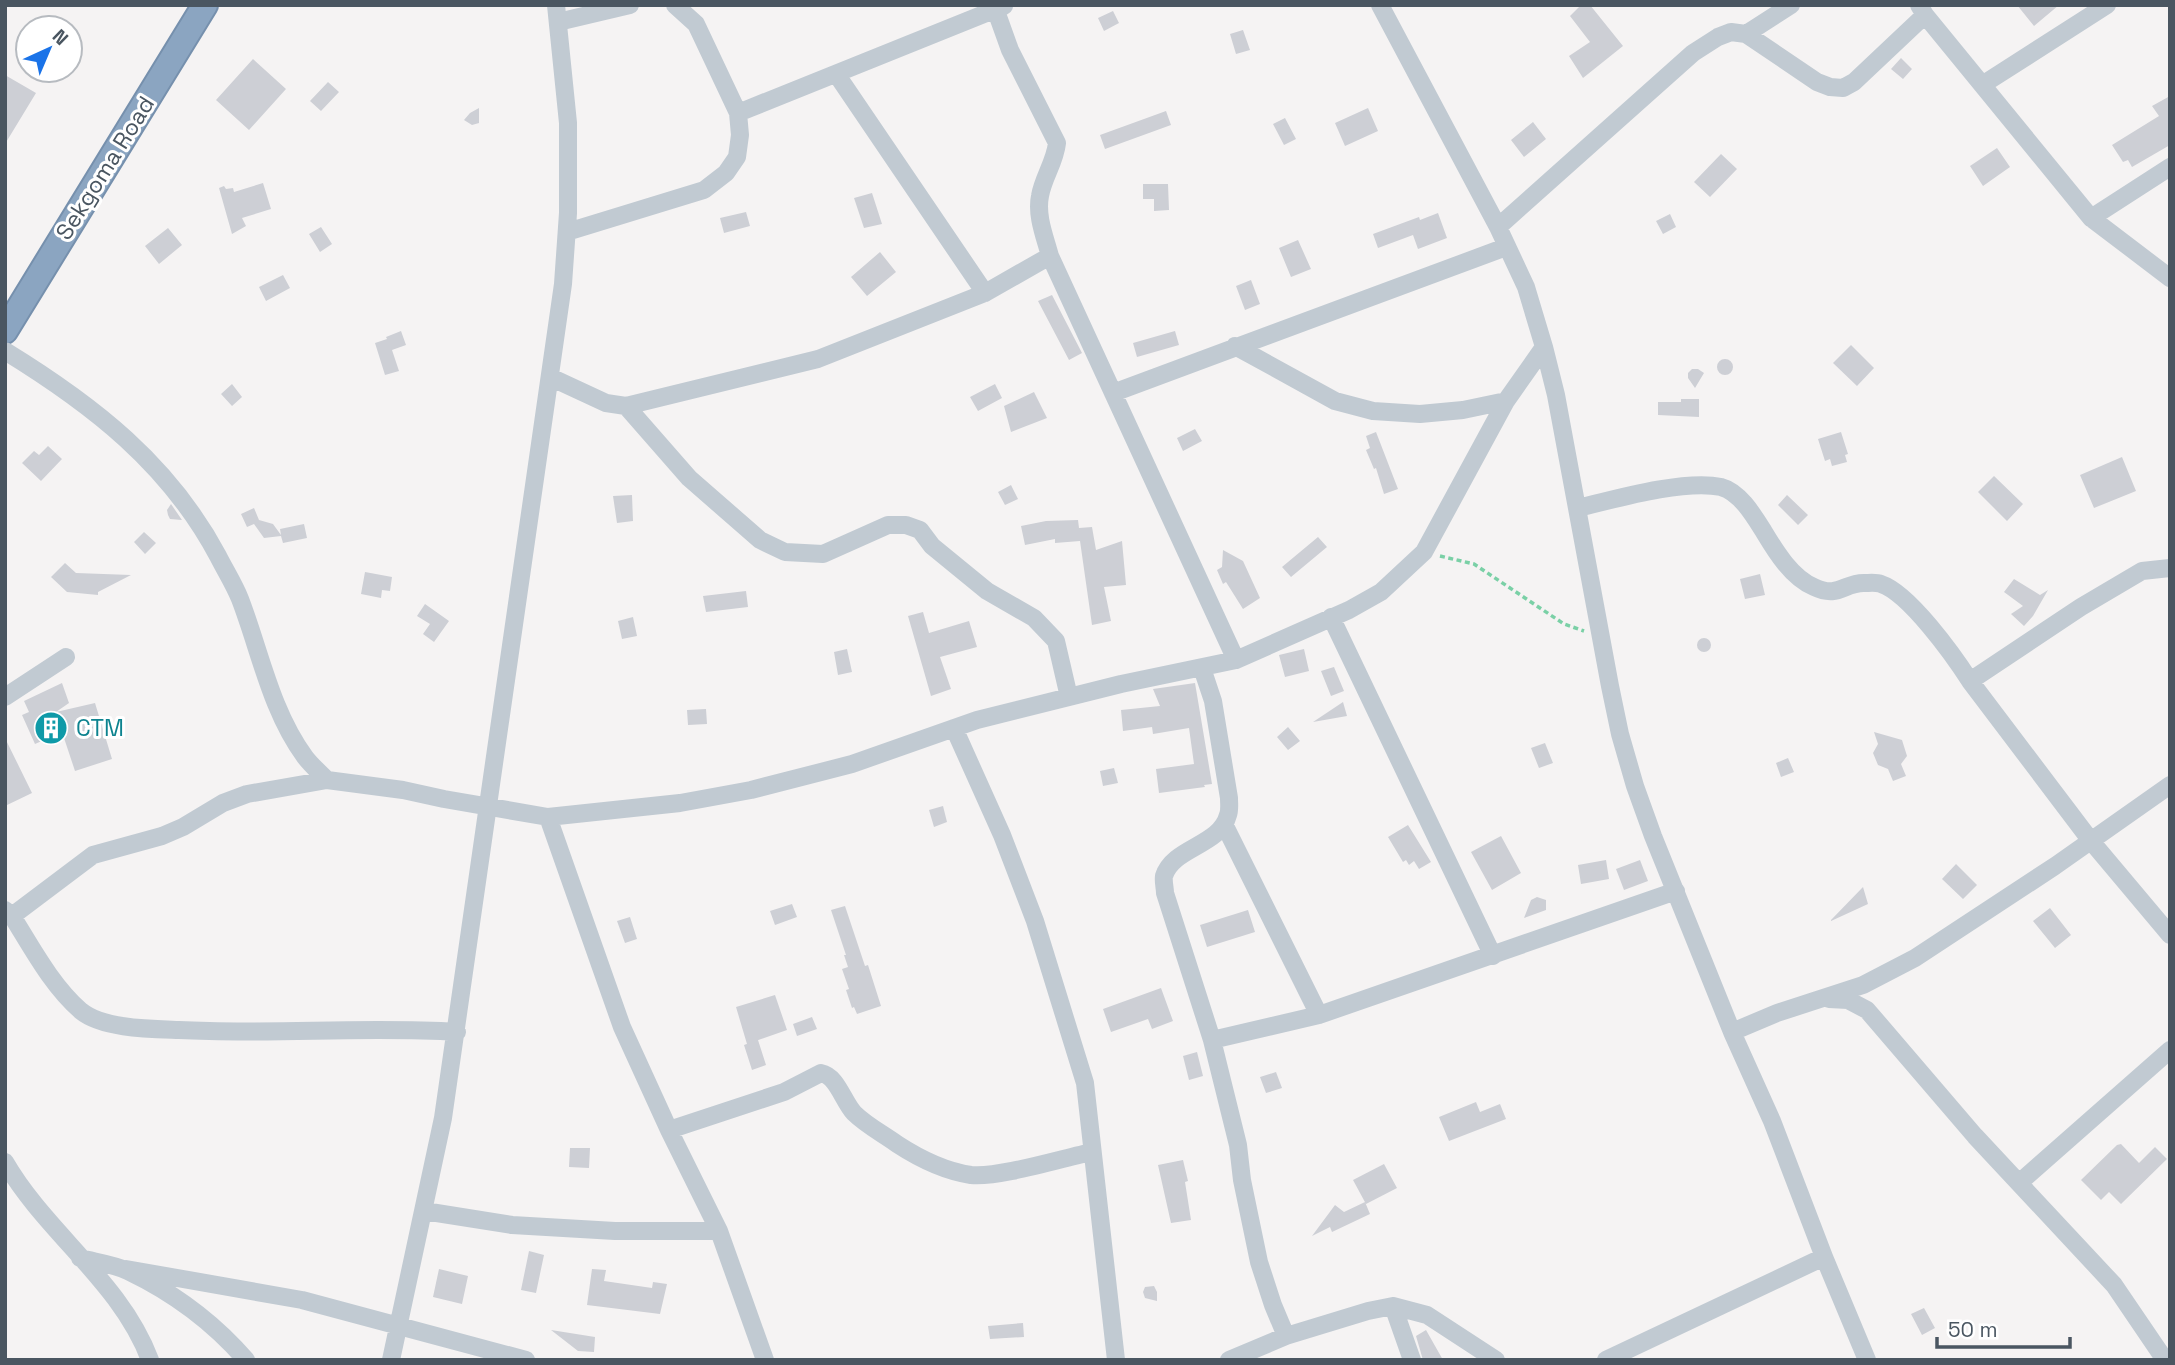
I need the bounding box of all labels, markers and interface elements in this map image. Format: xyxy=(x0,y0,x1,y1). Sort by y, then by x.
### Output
north arrow xyxy=(14,14,84,84)
text: N xyxy=(47,24,74,51)
street label: Sekgoma Road xyxy=(49,91,161,245)
building icon: CTM xyxy=(32,709,70,747)
place label: CTM xyxy=(76,713,124,743)
scale bar xyxy=(1937,1306,2070,1350)
text: 50 m xyxy=(1948,1316,1998,1343)

